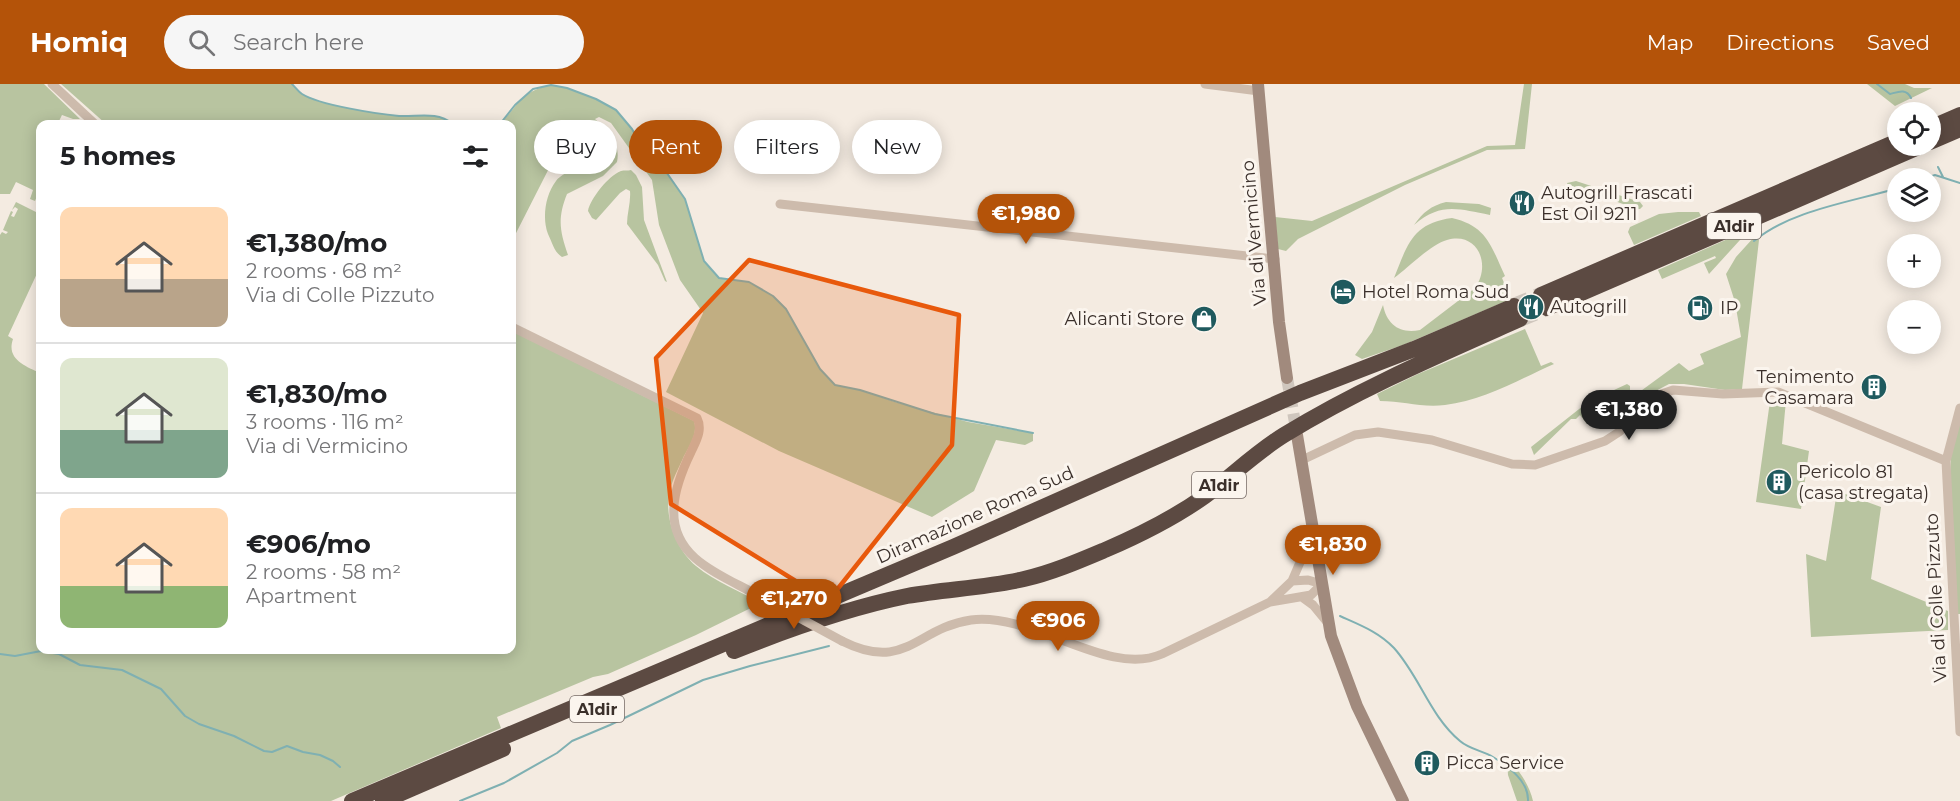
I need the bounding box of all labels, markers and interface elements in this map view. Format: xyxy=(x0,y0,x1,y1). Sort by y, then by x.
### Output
search box xyxy=(164,15,584,69)
text: Homiq xyxy=(30,25,128,59)
icon: search xyxy=(185,26,218,59)
text: Search here xyxy=(233,29,364,56)
text: Map xyxy=(1647,30,1693,55)
text: Directions xyxy=(1726,30,1834,55)
text: Saved xyxy=(1867,30,1930,55)
map controls xyxy=(1887,102,1941,354)
button: locate xyxy=(1887,102,1941,156)
chip: Buy xyxy=(534,120,617,174)
chip: Rent xyxy=(629,120,722,174)
chip: Filters xyxy=(734,120,840,174)
chip: New xyxy=(852,120,942,174)
text: 5 homes xyxy=(60,140,176,172)
icon: filters xyxy=(459,140,492,173)
street label: Via di Vermicino xyxy=(1237,159,1271,307)
button: layers xyxy=(1887,168,1941,222)
place label: Autogrill Frascati Est Oil 9211 xyxy=(1541,182,1693,225)
restaurant icon: Autogrill Frascati Est Oil 9211 xyxy=(1507,188,1537,218)
pin: €1,980 xyxy=(977,194,1075,245)
text: €1,980 xyxy=(991,201,1061,225)
road number: A1dir xyxy=(1707,213,1761,239)
text: €1,380/mo xyxy=(246,227,387,259)
icon: home xyxy=(108,231,180,303)
button: + xyxy=(1887,234,1941,288)
text: 2 rooms · 68 m² xyxy=(246,259,402,283)
hotel icon: Hotel Roma Sud xyxy=(1328,277,1358,307)
place label: Hotel Roma Sud xyxy=(1362,281,1509,303)
text: Via di Colle Pizzuto xyxy=(246,283,434,307)
restaurant icon: Autogrill xyxy=(1516,292,1546,322)
fuel station icon: IP xyxy=(1685,293,1715,323)
place label: Autogrill xyxy=(1550,296,1627,318)
place label: IP xyxy=(1720,297,1738,319)
button: − xyxy=(1887,300,1941,354)
shop icon: Alicanti Store xyxy=(1189,304,1219,334)
place label: Alicanti Store xyxy=(1064,308,1184,330)
place label: Tenimento Casamara xyxy=(1756,366,1854,409)
building icon: Tenimento Casamara xyxy=(1859,372,1889,402)
text: €1,830/mo xyxy=(246,378,387,410)
icon: home xyxy=(108,382,180,454)
pin: €1,380 xyxy=(1580,390,1678,441)
text: €1,380 xyxy=(1595,397,1663,421)
text: 3 rooms · 116 m² xyxy=(246,410,404,434)
text: Via di Vermicino xyxy=(246,434,408,458)
street label: Diramazione Roma Sud xyxy=(873,461,1077,569)
place label: Pericolo 81 (casa stregata) xyxy=(1798,461,1929,504)
building icon: Pericolo 81 (casa stregata) xyxy=(1764,467,1794,497)
road number: A1dir xyxy=(1192,472,1246,498)
street label: Via di Colle Pizzuto xyxy=(1921,513,1951,683)
pin: €1,830 xyxy=(1284,525,1382,576)
text: €906/mo xyxy=(246,528,371,560)
icon: home xyxy=(108,532,180,604)
text: €1,830 xyxy=(1299,532,1367,556)
text: 2 rooms · 58 m² xyxy=(246,560,401,584)
pin: €1,270 xyxy=(745,579,843,630)
text: Apartment xyxy=(246,584,357,608)
text: €1,270 xyxy=(760,586,828,610)
pin: €906 xyxy=(1022,601,1094,652)
text: €906 xyxy=(1030,608,1086,632)
road number: A1dir xyxy=(570,696,624,722)
building icon: Picca Service xyxy=(1412,748,1442,778)
place label: Picca Service xyxy=(1446,752,1564,774)

